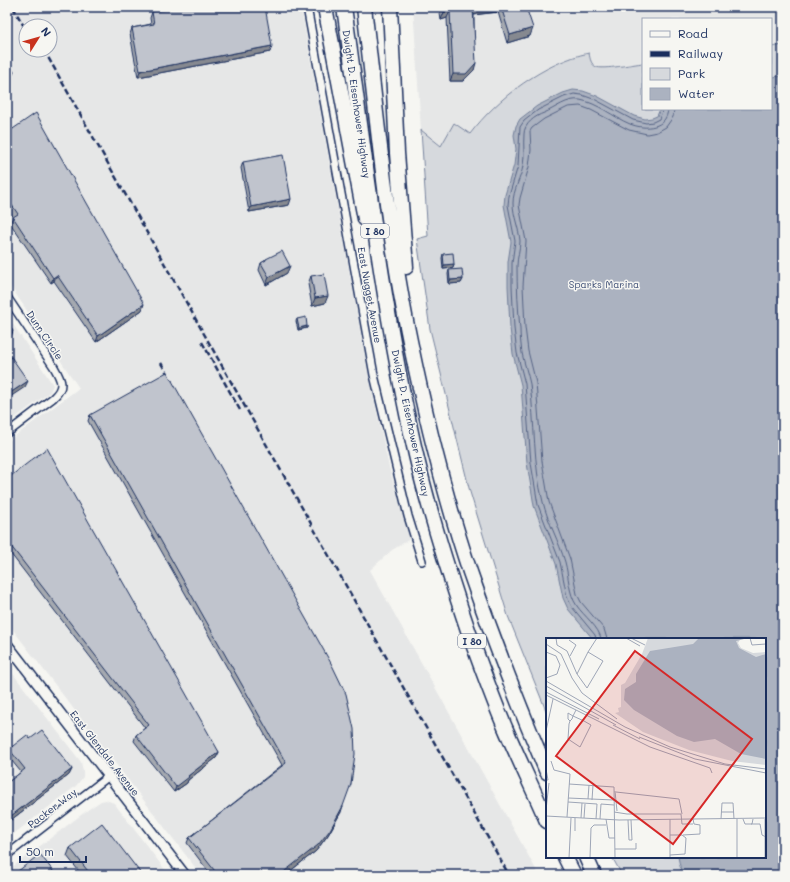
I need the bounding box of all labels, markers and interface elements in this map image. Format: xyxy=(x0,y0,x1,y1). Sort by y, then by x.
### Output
north arrow xyxy=(18,18,58,58)
legend xyxy=(642,18,772,110)
text: N xyxy=(38,24,55,40)
text: Road xyxy=(678,25,708,41)
street label: Dwight D. Eisenhower Highway xyxy=(340,29,374,179)
text: Railway xyxy=(678,45,723,61)
text: Park xyxy=(678,65,705,81)
text: Water xyxy=(678,85,715,101)
road number: I 80 xyxy=(361,224,389,238)
street label: East Nugget Avenue xyxy=(355,246,385,344)
park label: Sparks Marina xyxy=(569,277,639,291)
street label: Dunn Circle xyxy=(23,308,67,362)
street label: Dwight D. Eisenhower Highway xyxy=(389,348,433,498)
road number: I 80 xyxy=(458,634,486,648)
inset map xyxy=(546,638,766,858)
street label: East Glendale Avenue xyxy=(67,707,143,799)
street label: Packer Way xyxy=(25,785,79,831)
scale bar xyxy=(20,838,86,864)
text: 50 m xyxy=(26,843,54,859)

